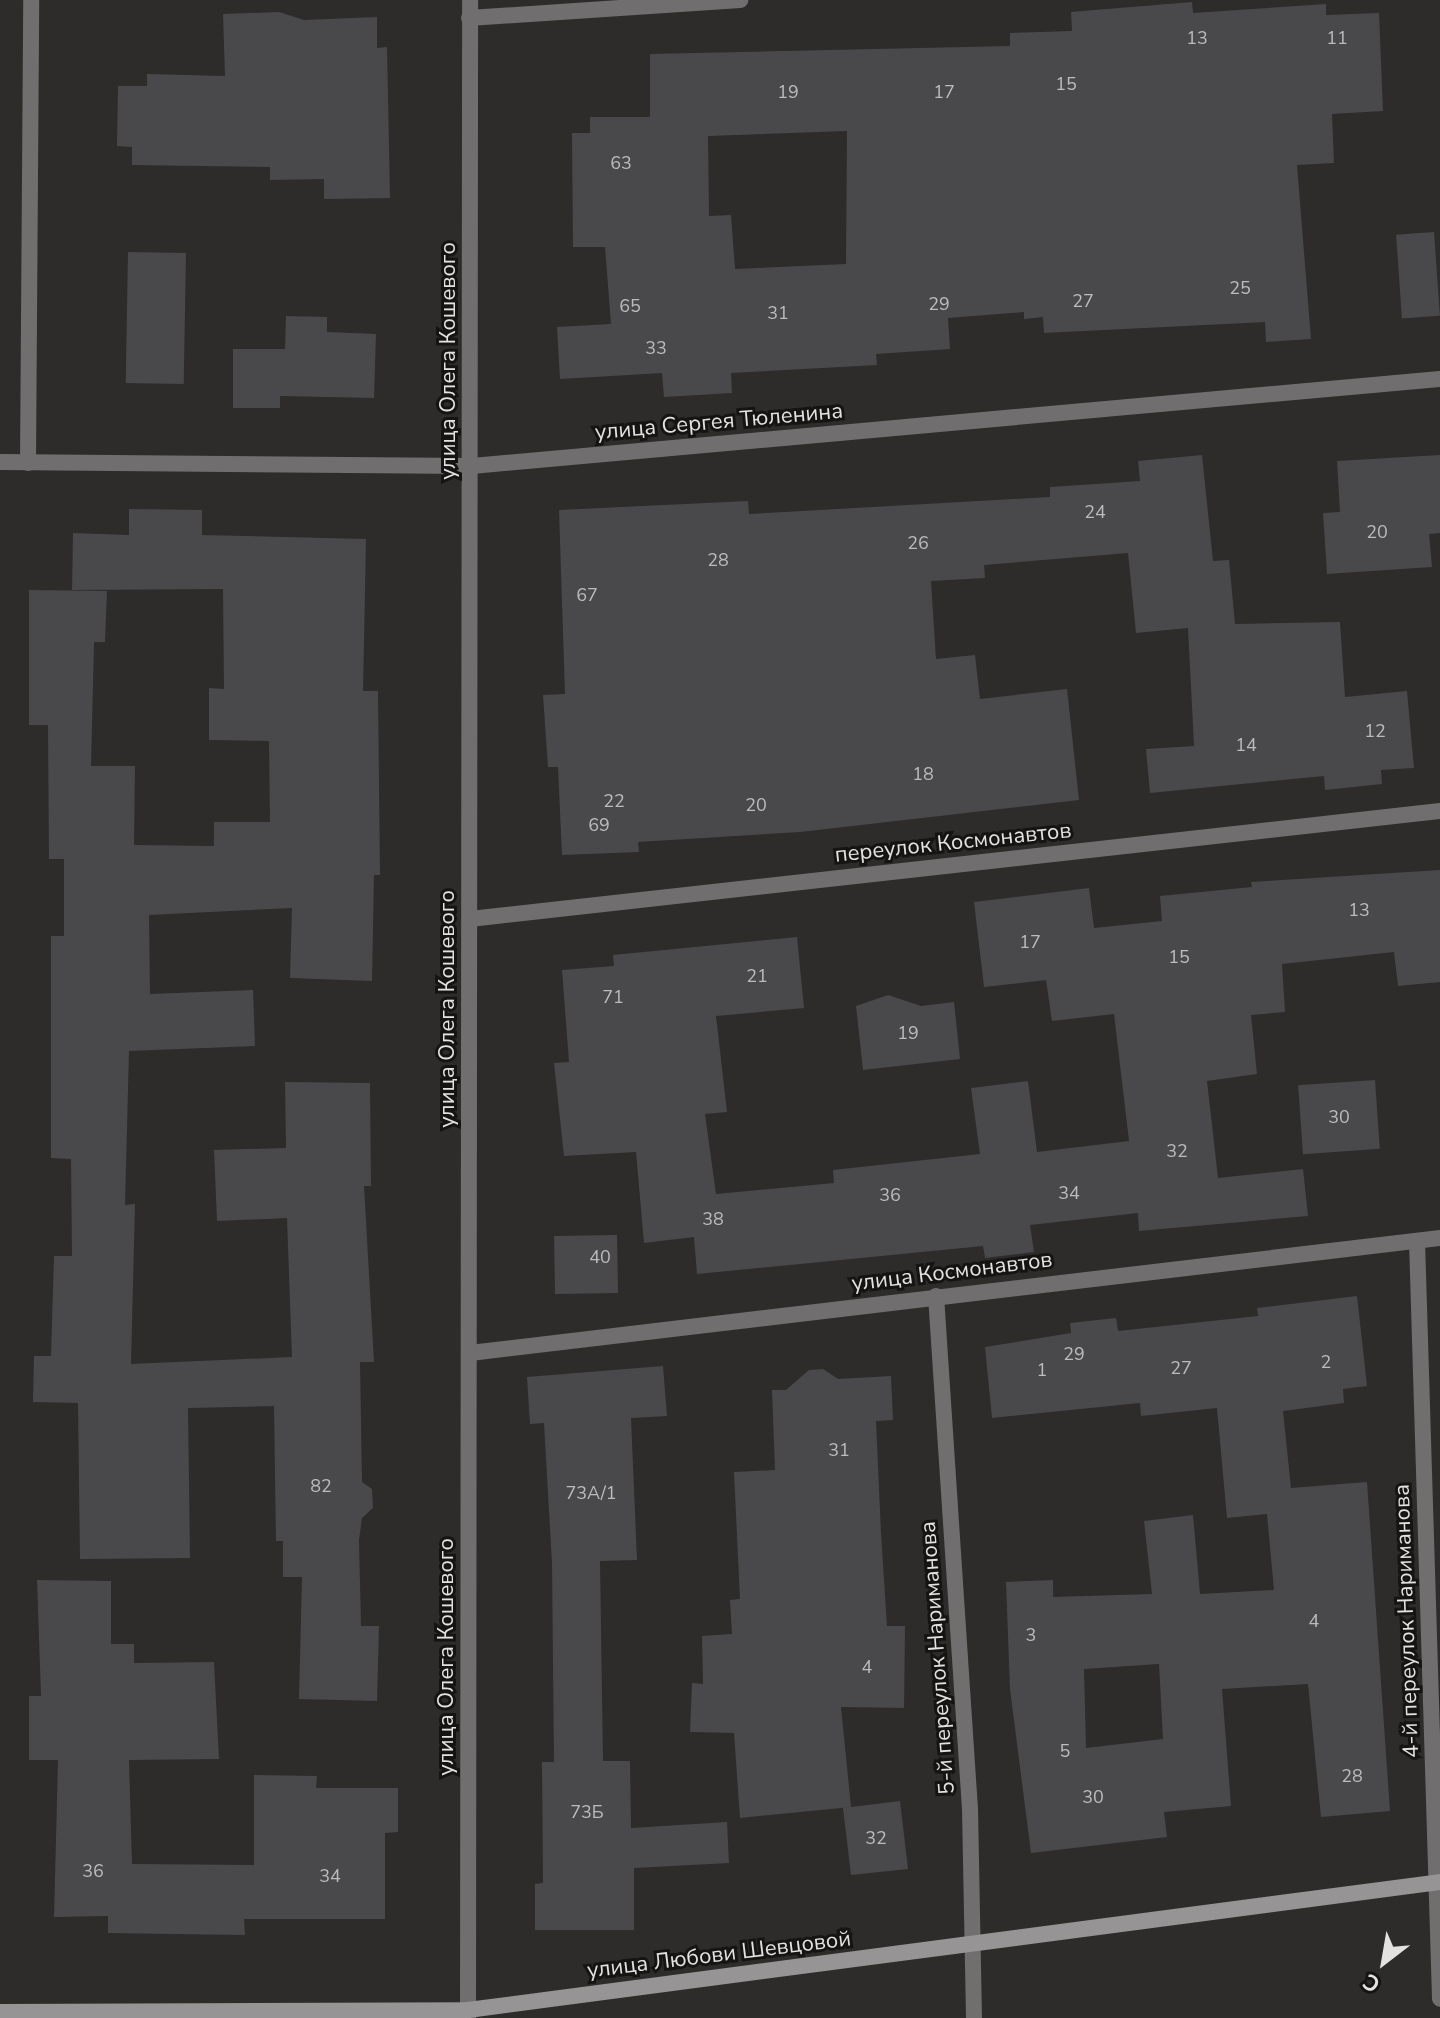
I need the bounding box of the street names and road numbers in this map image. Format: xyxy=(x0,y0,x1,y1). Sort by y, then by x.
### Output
street label: улица Олега Кошевого xyxy=(436,242,462,480)
street label: улица Сергея Тюленина xyxy=(594,398,844,446)
street label: переулок Космонавтов xyxy=(833,817,1073,869)
street label: улица Олега Кошевого xyxy=(435,890,461,1128)
street label: улица Космонавтов xyxy=(850,1247,1054,1297)
street label: 4-й переулок Нариманова xyxy=(1389,1484,1425,1758)
street label: 5-й переулок Нариманова xyxy=(915,1520,961,1796)
street label: улица Олега Кошевого xyxy=(434,1538,460,1776)
street label: улица Любови Шевцовой xyxy=(586,1926,852,1984)

